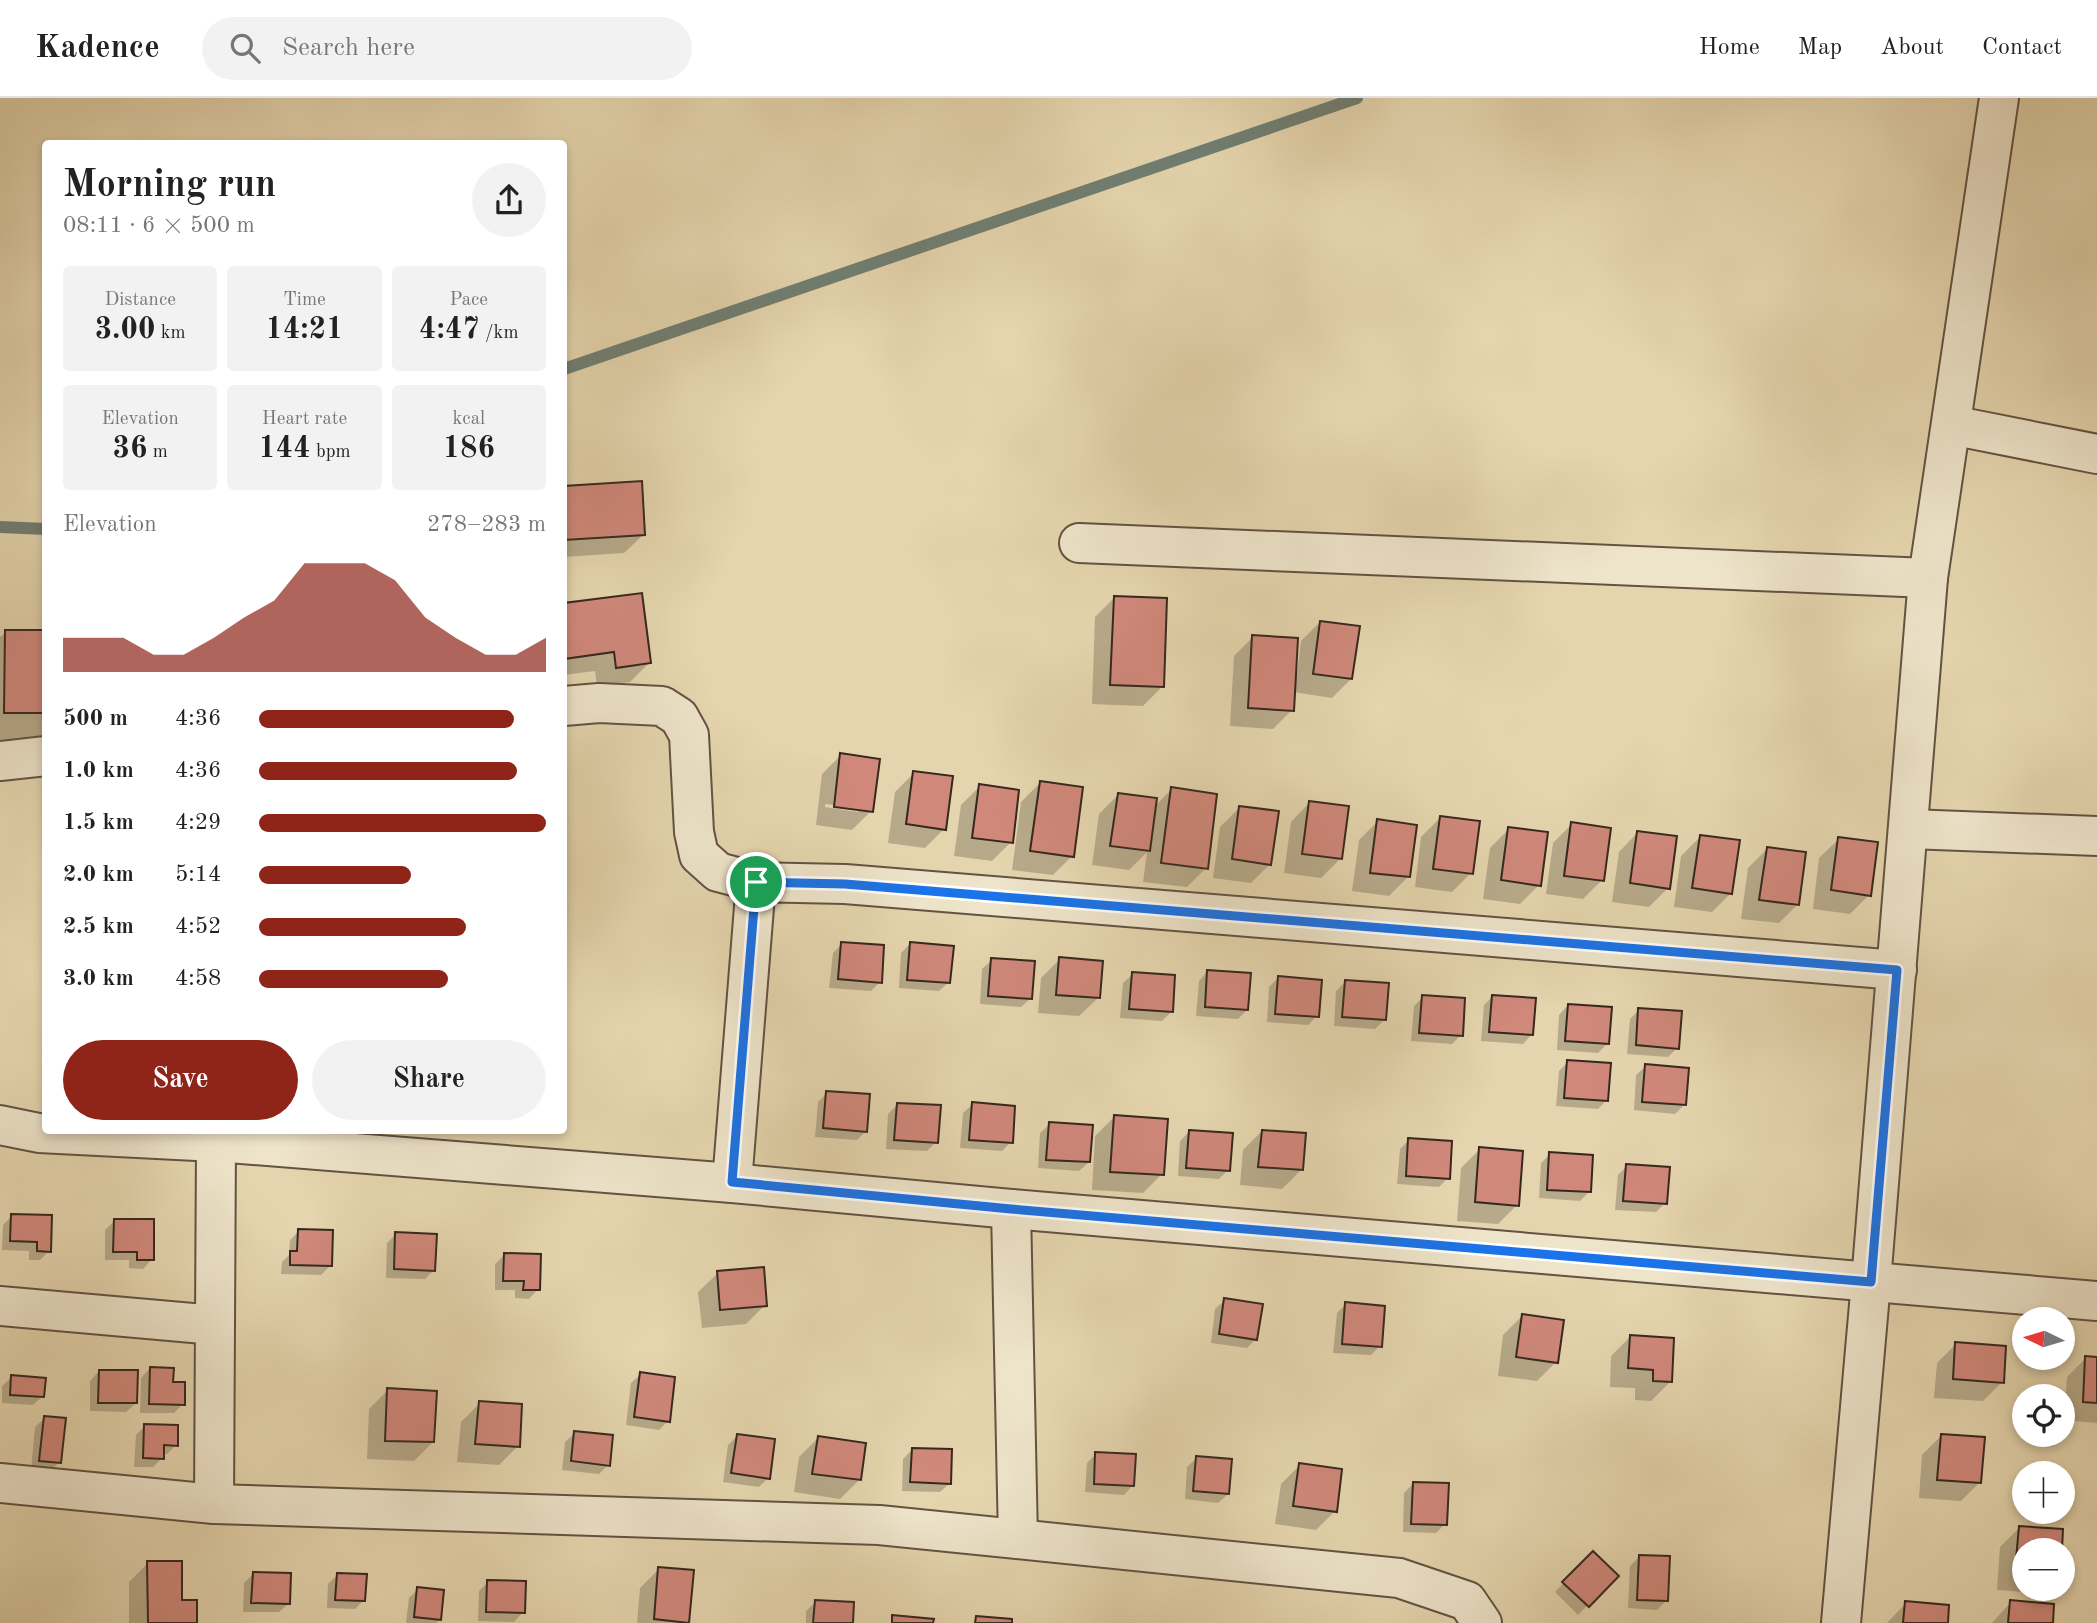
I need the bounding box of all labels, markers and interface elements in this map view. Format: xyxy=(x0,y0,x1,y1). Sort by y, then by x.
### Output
search box xyxy=(202,17,692,80)
icon: search xyxy=(226,29,264,67)
text: Kadence xyxy=(35,32,160,65)
text: Search here xyxy=(282,35,415,61)
text: Home xyxy=(1699,36,1760,60)
text: Map xyxy=(1798,36,1842,60)
text: About xyxy=(1880,36,1944,60)
text: Contact xyxy=(1982,36,2062,60)
button: share xyxy=(472,163,546,237)
text: Morning run xyxy=(63,167,276,205)
text: 08:11 · 6 × 500 m xyxy=(63,214,255,237)
text: Distance xyxy=(104,291,176,310)
text: Time xyxy=(283,291,326,310)
text: Pace xyxy=(450,291,488,310)
text: 3.00 xyxy=(95,315,155,345)
text: 14:21 xyxy=(265,315,343,345)
text: 4:47 xyxy=(419,315,480,345)
text: km xyxy=(155,324,186,343)
text: /km xyxy=(480,324,519,343)
text: Elevation xyxy=(102,410,179,429)
text: Heart rate xyxy=(262,410,347,429)
text: kcal xyxy=(452,410,485,429)
text: 36 xyxy=(113,434,147,464)
text: 144 xyxy=(258,434,311,464)
text: 186 xyxy=(443,434,495,464)
text: m xyxy=(147,443,168,462)
text: bpm xyxy=(311,443,351,462)
text: Elevation xyxy=(63,513,157,536)
text: 278–283 m xyxy=(427,513,546,536)
text: 500 m xyxy=(63,707,128,730)
text: 4:36 xyxy=(175,707,221,730)
text: 1.0 km xyxy=(63,759,134,782)
text: 4:36 xyxy=(175,759,221,782)
text: 1.5 km xyxy=(63,811,134,834)
text: 4:29 xyxy=(175,811,221,834)
pin xyxy=(726,852,786,912)
text: 2.0 km xyxy=(63,863,134,886)
text: 5:14 xyxy=(175,863,221,886)
icon: arrive xyxy=(737,863,775,901)
text: 2.5 km xyxy=(63,915,134,938)
text: 4:52 xyxy=(175,915,221,938)
text: 3.0 km xyxy=(63,967,134,990)
text: 4:58 xyxy=(175,967,221,990)
button: Save xyxy=(63,1040,298,1120)
button: Share xyxy=(312,1040,546,1120)
north arrow xyxy=(2012,1307,2076,1370)
map controls xyxy=(2012,1307,2075,1601)
button: locate xyxy=(2012,1384,2075,1447)
button: + xyxy=(2012,1461,2075,1524)
button: − xyxy=(2012,1538,2075,1601)

